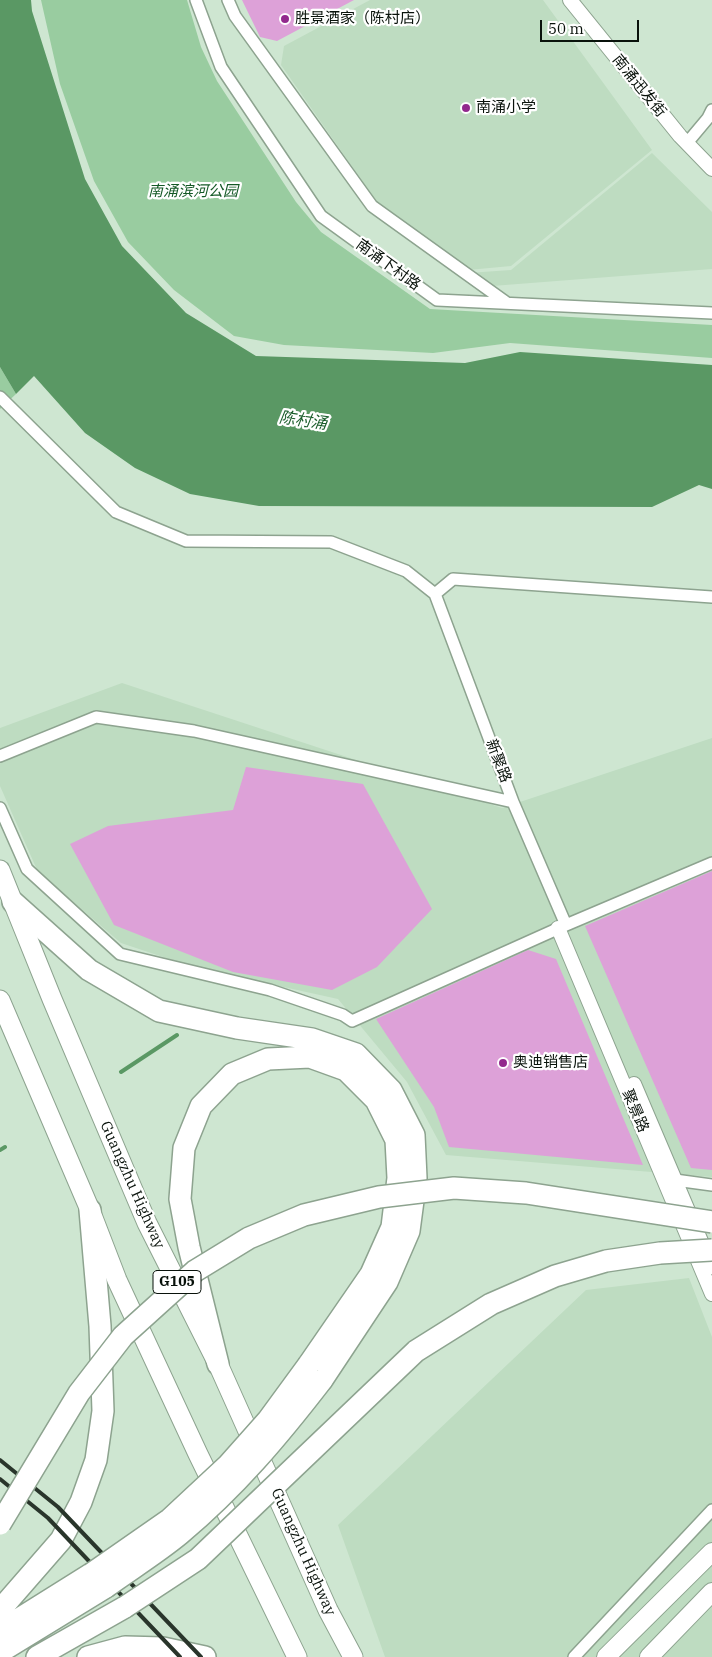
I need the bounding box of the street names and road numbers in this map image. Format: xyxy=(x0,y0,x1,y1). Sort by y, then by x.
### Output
street label: 南涌迅发街 xyxy=(608,51,670,121)
street label: 南涌下村路 xyxy=(352,236,424,294)
street label: 新聚路 xyxy=(482,737,514,785)
street label: 聚景路 xyxy=(618,1087,652,1135)
street label: Guangzhu Highway xyxy=(96,1119,168,1251)
road number: G105 xyxy=(153,1270,201,1294)
street label: Guangzhu Highway xyxy=(267,1486,339,1618)

